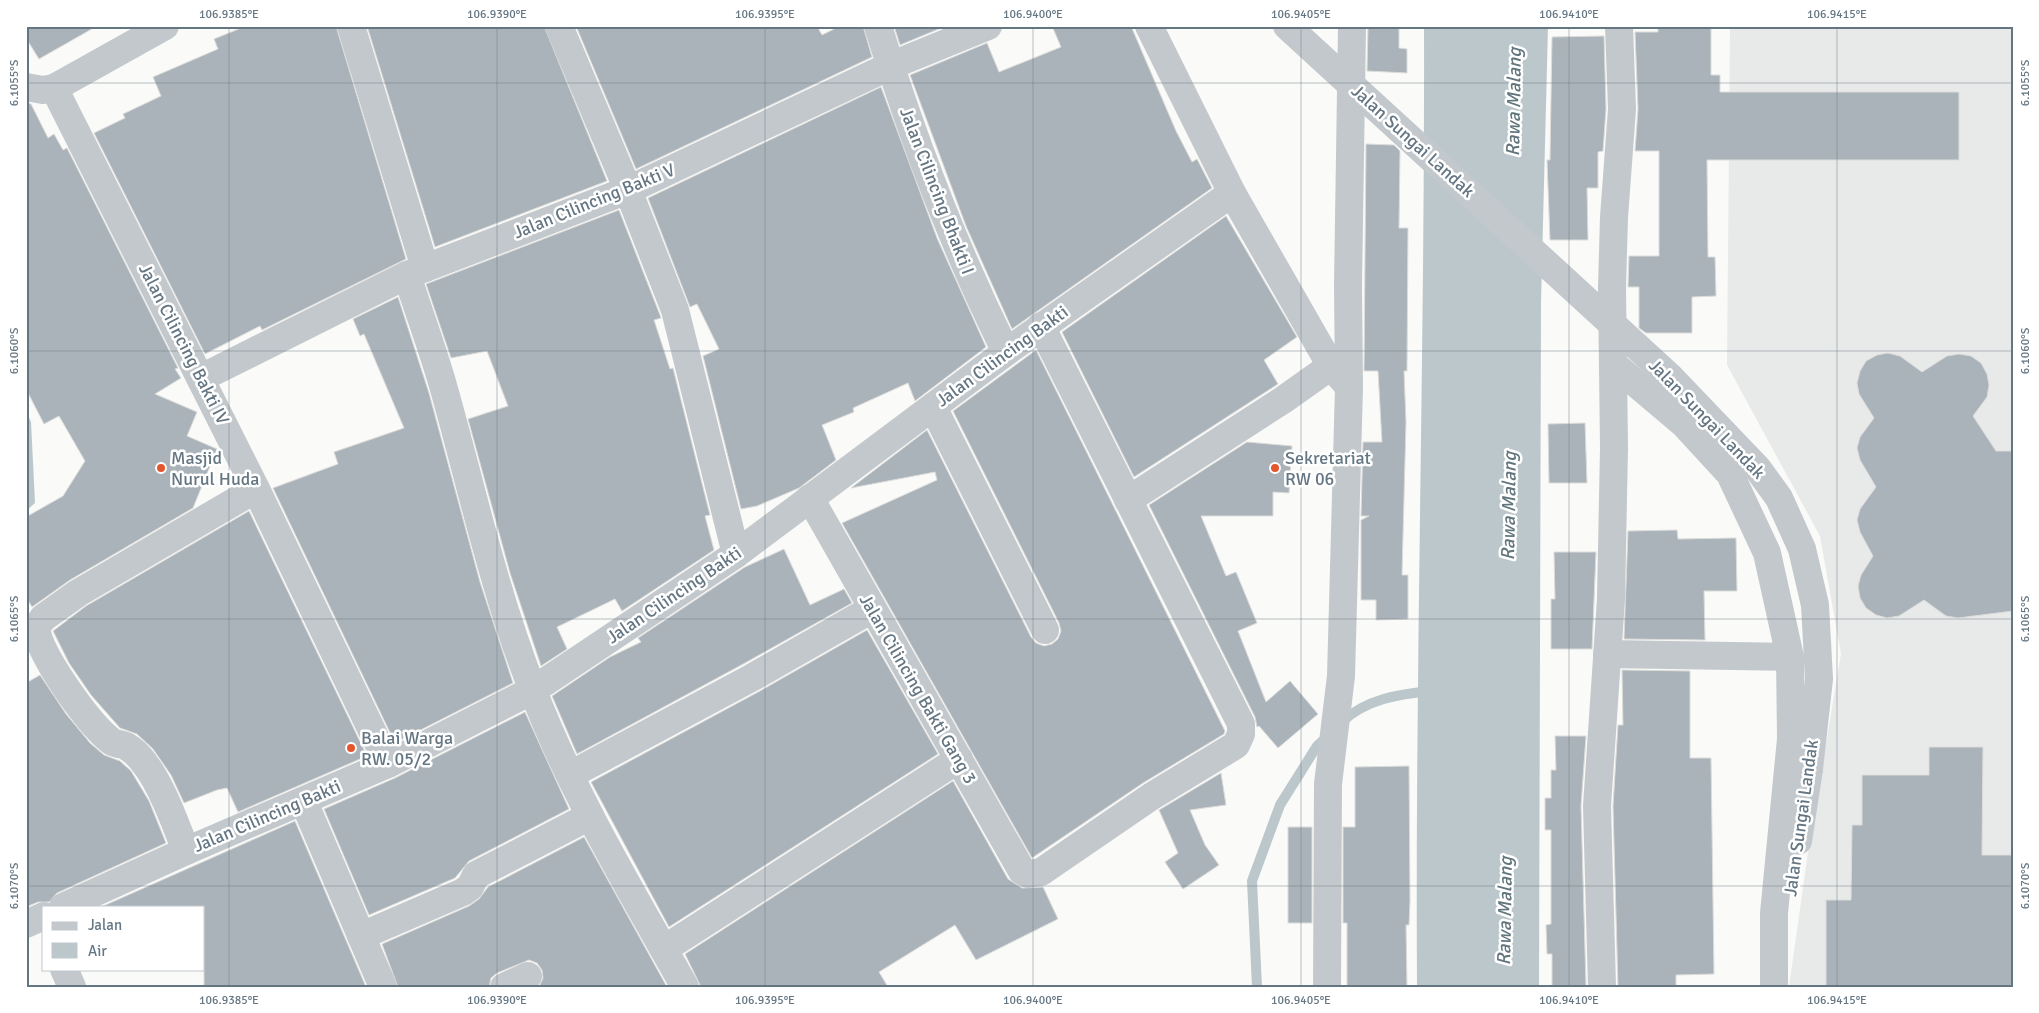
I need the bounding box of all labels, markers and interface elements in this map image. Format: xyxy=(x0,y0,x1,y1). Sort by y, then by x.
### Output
text: 106.9385°E xyxy=(199,7,259,22)
text: 106.9390°E xyxy=(467,7,527,22)
text: 106.9395°E xyxy=(735,7,795,22)
text: 106.9400°E xyxy=(1003,7,1063,22)
text: 106.9405°E xyxy=(1271,7,1331,22)
text: 106.9410°E xyxy=(1539,7,1599,22)
text: 106.9415°E xyxy=(1807,7,1867,22)
water label: Rawa Malang xyxy=(1501,46,1527,157)
text: 6.1055°S xyxy=(7,59,22,106)
text: 6.1055°S xyxy=(2018,59,2033,106)
street label: Jalan Sungai Landak xyxy=(1347,80,1479,202)
street label: Jalan Cilincing Bhakti I xyxy=(895,105,979,277)
street label: Jalan Cilincing Bakti V xyxy=(510,158,678,243)
street label: Jalan Cilincing Bakti IV xyxy=(134,260,234,429)
street label: Jalan Cilincing Bakti xyxy=(932,301,1072,411)
text: 6.1060°S xyxy=(7,327,22,374)
text: 6.1060°S xyxy=(2018,327,2033,374)
street label: Jalan Sungai Landak xyxy=(1644,355,1770,483)
place label: Masjid Nurul Huda xyxy=(171,447,259,490)
place label: Sekretariat RW 06 xyxy=(1285,447,1371,490)
water label: Rawa Malang xyxy=(1496,450,1522,561)
marker: Masjid Nurul Huda xyxy=(155,462,167,474)
marker: Sekretariat RW 06 xyxy=(1269,462,1281,474)
street label: Jalan Cilincing Bakti xyxy=(602,542,746,648)
street label: Jalan Cilincing Bakti Gang 3 xyxy=(855,590,981,788)
text: 6.1065°S xyxy=(7,595,22,642)
text: 6.1065°S xyxy=(2018,595,2033,642)
place label: Balai Warga RW. 05/2 xyxy=(361,727,453,770)
street label: Jalan Sungai Landak xyxy=(1779,738,1823,898)
marker: Balai Warga RW. 05/2 xyxy=(345,742,357,754)
street label: Jalan Cilincing Bakti xyxy=(190,775,344,857)
water label: Rawa Malang xyxy=(1492,855,1518,966)
text: 6.1070°S xyxy=(7,862,22,909)
text: 6.1070°S xyxy=(2018,862,2033,909)
legend xyxy=(42,906,205,970)
text: Jalan xyxy=(88,916,122,934)
text: Air xyxy=(88,942,107,960)
text: 106.9385°E xyxy=(199,993,259,1008)
text: 106.9390°E xyxy=(467,993,527,1008)
text: 106.9395°E xyxy=(735,993,795,1008)
text: 106.9400°E xyxy=(1003,993,1063,1008)
text: 106.9405°E xyxy=(1271,993,1331,1008)
text: 106.9410°E xyxy=(1539,993,1599,1008)
text: 106.9415°E xyxy=(1807,993,1867,1008)

